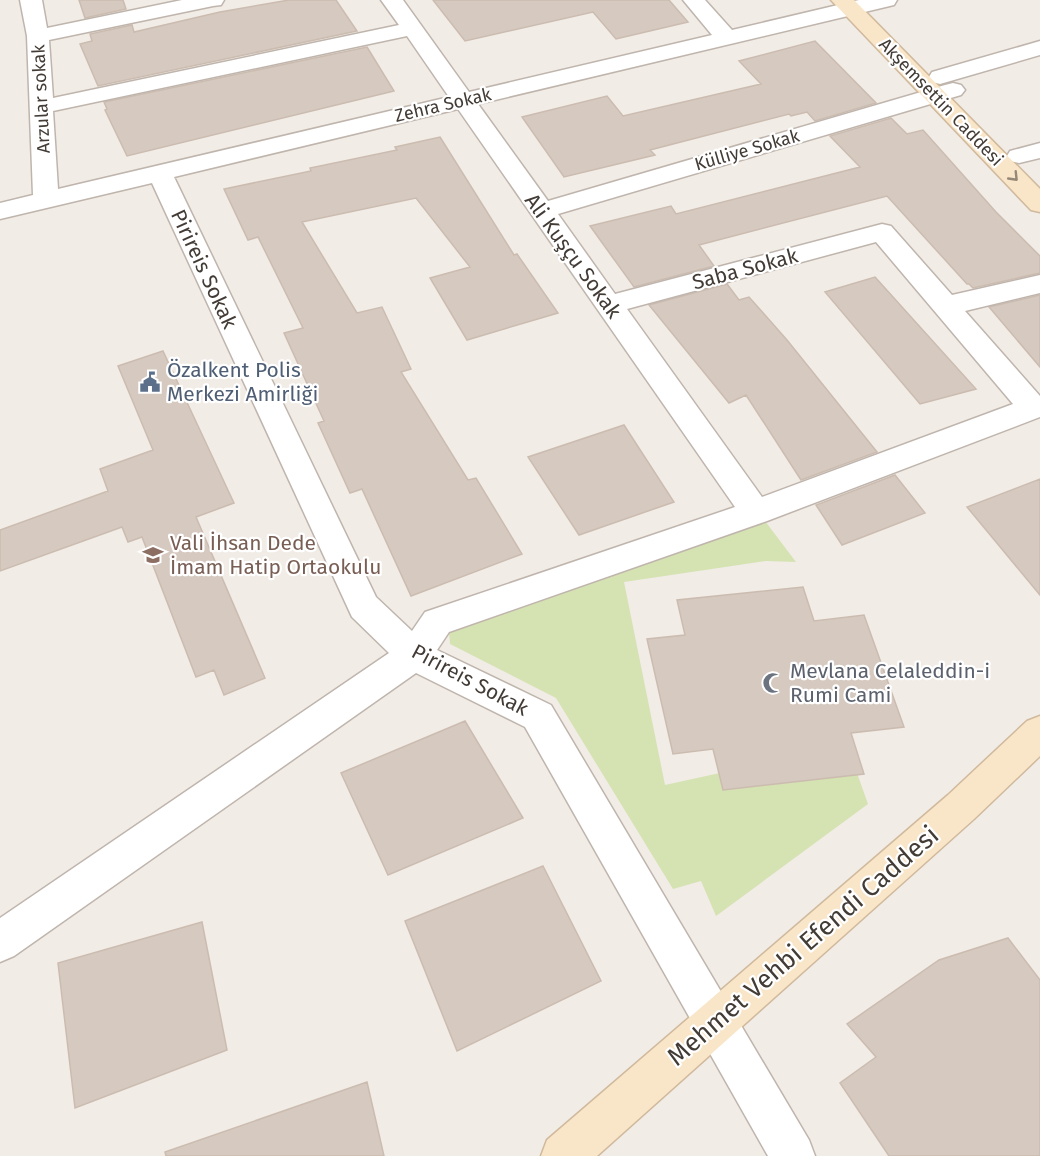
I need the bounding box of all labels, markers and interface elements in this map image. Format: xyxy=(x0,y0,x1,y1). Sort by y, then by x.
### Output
street label: Akşemsettin Caddesi xyxy=(874,34,1008,170)
street label: Arzular sokak xyxy=(27,43,55,154)
street label: Zehra Sokak xyxy=(393,83,494,127)
street label: Külliye Sokak xyxy=(692,124,803,175)
one-way arrow xyxy=(1007,170,1018,181)
street label: Ali Kuşçu Sokak xyxy=(519,189,627,324)
street label: Pirireis Sokak xyxy=(165,205,243,333)
street label: Saba Sokak xyxy=(689,242,801,296)
place label: Özalkent Polis Merkezi Amirliği xyxy=(167,357,318,407)
public building icon: Özalkent Polis Merkezi Amirliği xyxy=(138,370,162,394)
place label: Vali İhsan Dede İmam Hatip Ortaokulu xyxy=(170,530,381,580)
school or university icon: Vali İhsan Dede İmam Hatip Ortaokulu xyxy=(141,543,165,567)
street label: Pirireis Sokak xyxy=(407,638,533,722)
place label: Mevlana Celaleddin-i Rumi Cami xyxy=(790,658,990,708)
mosque icon: Mevlana Celaleddin-i Rumi Cami xyxy=(761,671,785,695)
street label: Mehmet Vehbi Efendi Caddesi xyxy=(661,820,945,1072)

